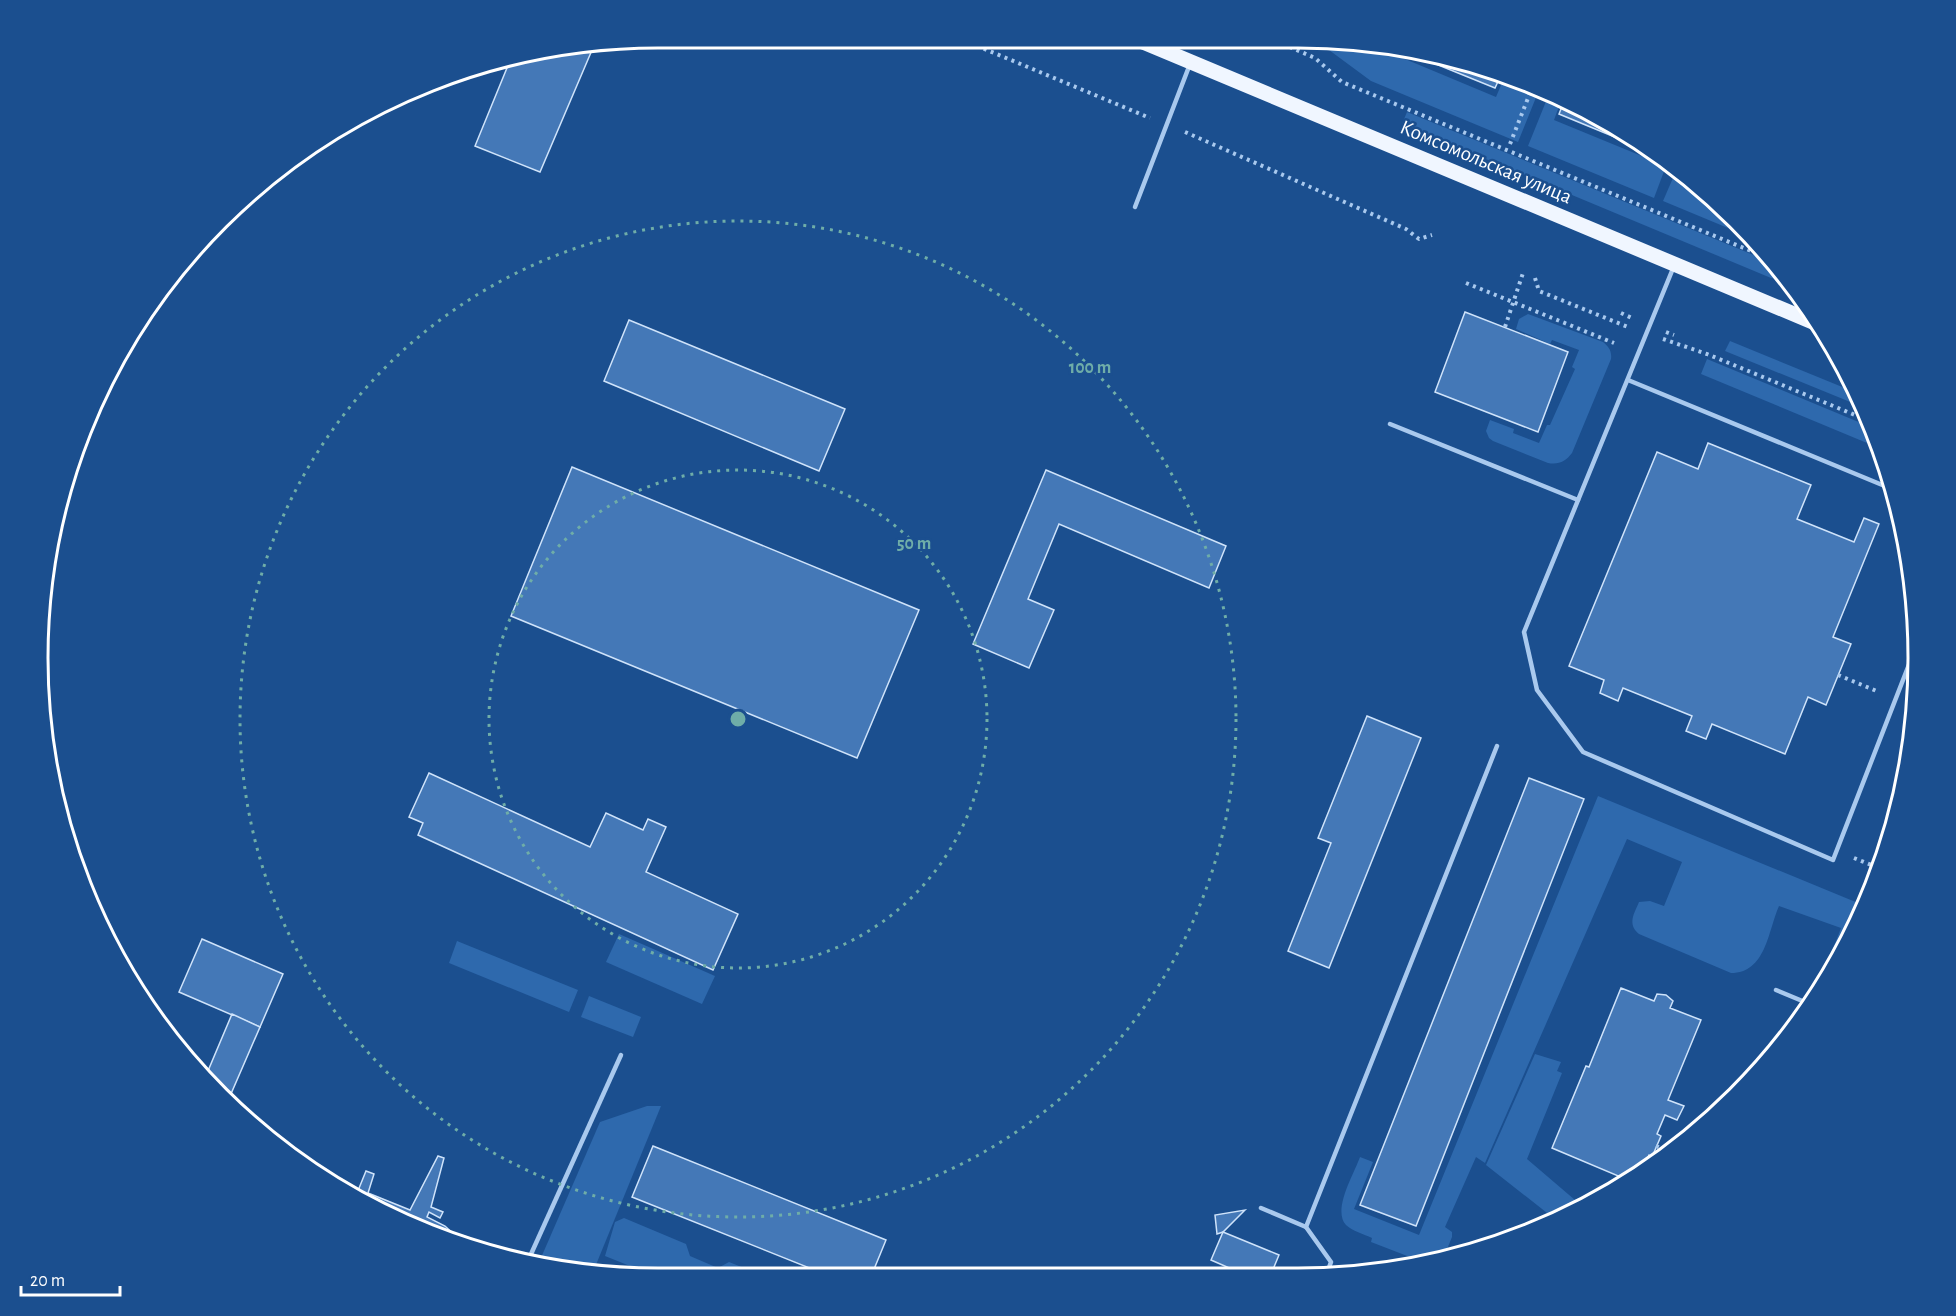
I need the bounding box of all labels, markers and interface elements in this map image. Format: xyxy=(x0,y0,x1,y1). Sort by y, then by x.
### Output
street label: Комсомольская улица xyxy=(1397,116,1575,208)
text: 100 m xyxy=(1069,359,1111,377)
text: 50 m xyxy=(897,535,931,553)
centre of rings xyxy=(728,709,748,729)
scale bar xyxy=(21,1259,120,1297)
text: 20 m xyxy=(30,1272,65,1290)

